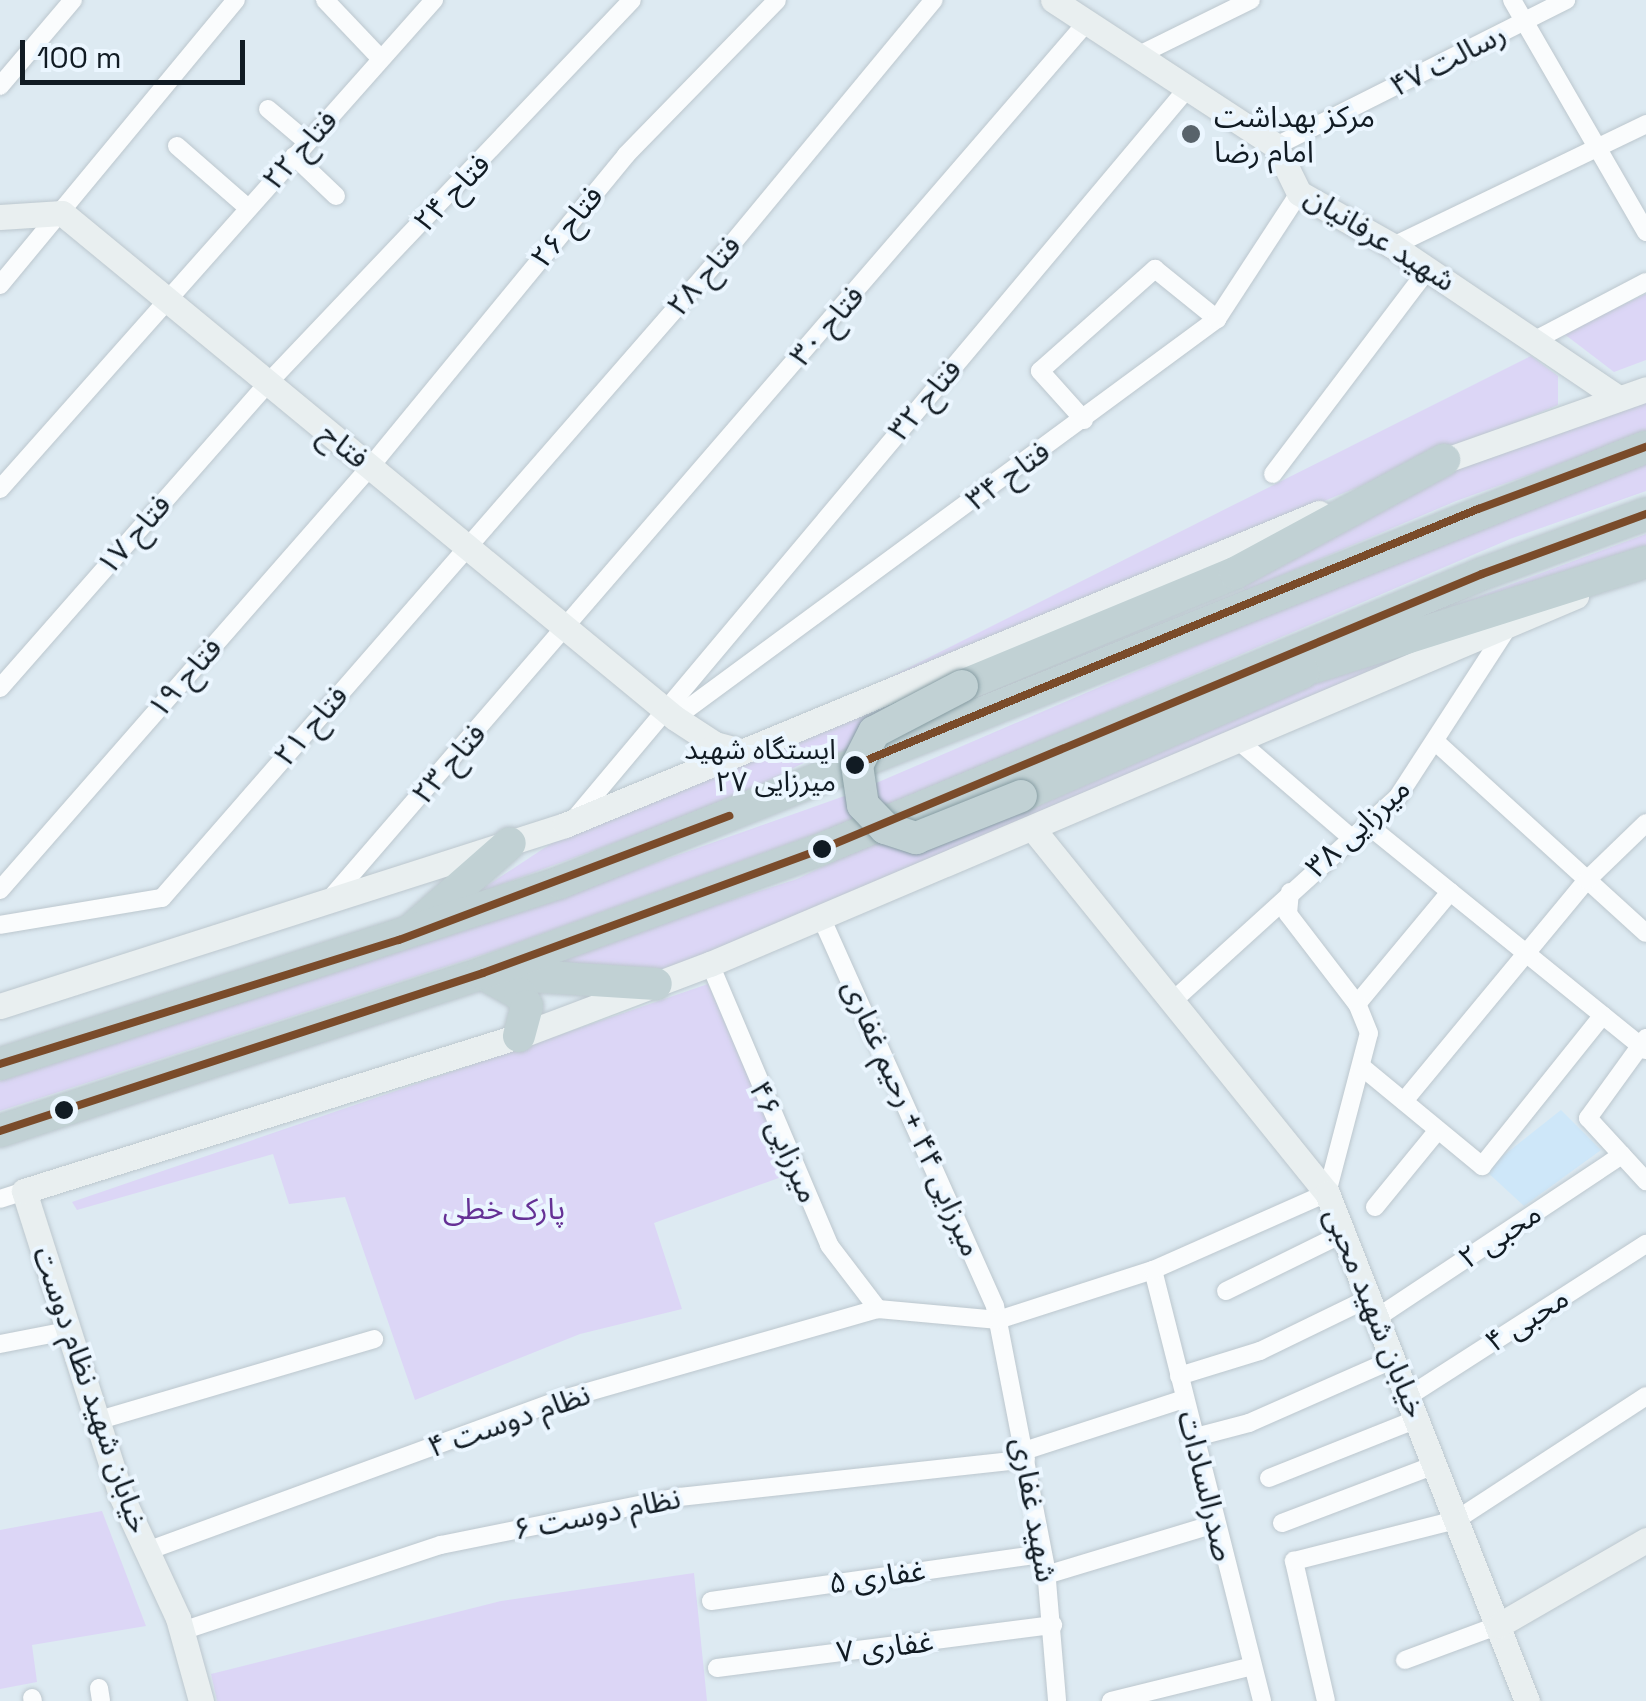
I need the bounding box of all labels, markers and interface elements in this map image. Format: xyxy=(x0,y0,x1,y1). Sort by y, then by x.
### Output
street label: رسالت ۴۷ xyxy=(1384,16,1512,104)
scale bar xyxy=(25,20,250,82)
text: 100 m xyxy=(37,38,122,77)
place label: مرکز بهداشت امام رضا xyxy=(1214,99,1375,170)
street label: فتاح ۲۲ xyxy=(255,103,345,197)
marker: مرکز بهداشت امام رضا xyxy=(1178,121,1204,147)
street label: فتاح ۲۴ xyxy=(406,146,498,240)
street label: فتاح ۲۶ xyxy=(523,179,611,275)
street label: شهید عرفانیان xyxy=(1298,179,1462,299)
street label: فتاح ۲۸ xyxy=(659,229,749,323)
street label: فتاح ۳۰ xyxy=(782,279,872,373)
street label: فتاح ۳۲ xyxy=(881,352,969,448)
street label: فتاح xyxy=(312,415,376,477)
street label: فتاح ۳۴ xyxy=(959,434,1057,518)
street label: فتاح ۱۷ xyxy=(89,488,179,582)
street label: فتاح ۱۹ xyxy=(140,631,230,725)
street label: فتاح ۲۱ xyxy=(266,679,356,773)
street label: فتاح ۲۳ xyxy=(404,717,494,811)
place label: ایستگاه شهید میرزایی ۲۷ xyxy=(684,732,836,798)
marker: ایستگاه شهید میرزایی ۲۷ xyxy=(845,755,865,775)
street label: میرزایی ۳۸ xyxy=(1298,771,1418,885)
unlabelled marker xyxy=(812,839,832,859)
street label: میرزایی ۴۴ + رحیم غفاری xyxy=(835,974,989,1262)
street label: میرزایی ۴۶ xyxy=(741,1076,827,1208)
unlabelled marker xyxy=(54,1100,74,1120)
park label: پارک خطی xyxy=(443,1191,565,1227)
street label: محبی ۲ xyxy=(1452,1195,1548,1277)
street label: خیابان شهید محبی xyxy=(1316,1203,1434,1423)
street label: خیابان شهید نظام دوست xyxy=(25,1242,157,1538)
street label: محبی ۴ xyxy=(1479,1280,1575,1360)
street label: نظام دوست ۴ xyxy=(423,1376,595,1466)
street label: صدرالسادات xyxy=(1170,1407,1242,1565)
street label: شهید غفاری xyxy=(1004,1435,1064,1585)
street label: نظام دوست ۶ xyxy=(511,1480,683,1548)
street label: غفاری ۵ xyxy=(826,1552,928,1602)
street label: غفاری ۷ xyxy=(834,1623,936,1671)

